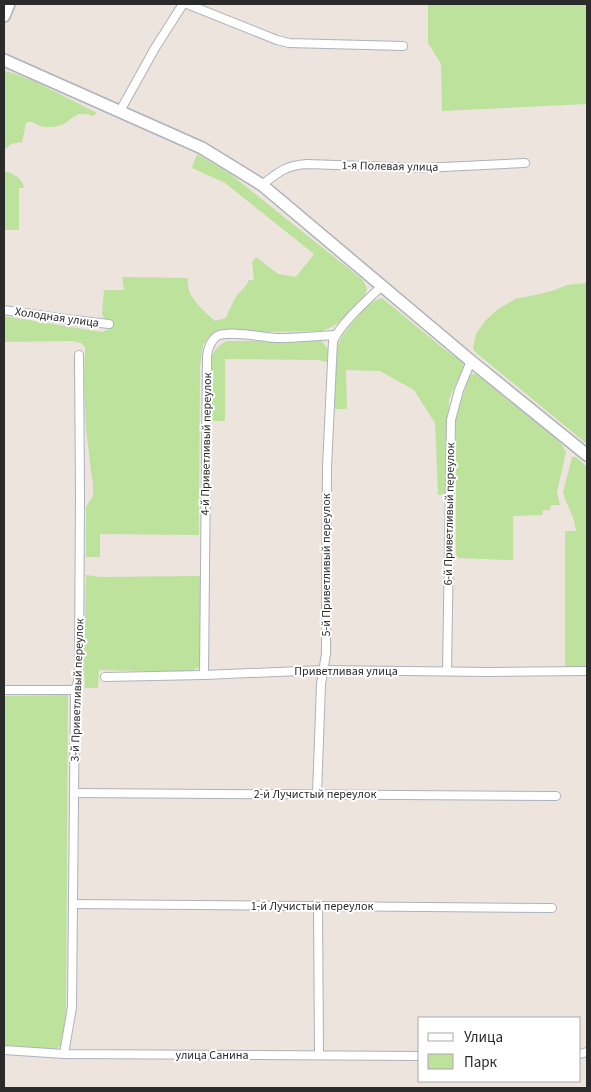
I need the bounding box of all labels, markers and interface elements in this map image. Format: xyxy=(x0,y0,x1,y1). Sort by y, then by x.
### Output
street label: 1-я Полевая улица xyxy=(341,157,439,176)
street label: Холодная улица xyxy=(14,303,100,332)
street label: 4-й Приветливый переулок xyxy=(197,372,216,516)
street label: 6-й Приветливый переулок xyxy=(440,442,459,586)
street label: 5-й Приветливый переулок xyxy=(318,493,335,637)
street label: 3-й Приветливый переулок xyxy=(67,618,88,762)
street label: Приветливая улица xyxy=(294,663,398,680)
street label: 2-й Лучистый переулок xyxy=(254,786,376,803)
street label: 1-й Лучистый переулок xyxy=(251,898,373,915)
legend xyxy=(418,1017,581,1082)
text: Улица xyxy=(464,1027,503,1048)
street label: улица Санина xyxy=(175,1047,249,1064)
text: Парк xyxy=(464,1052,498,1073)

